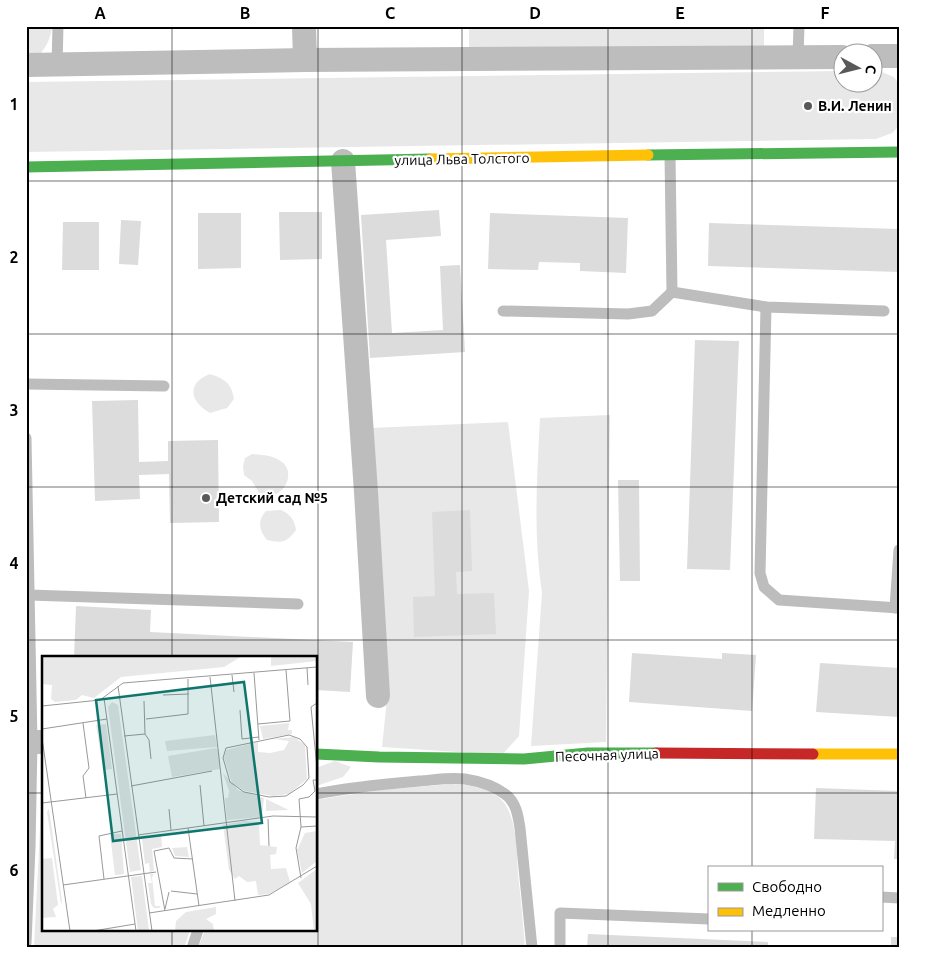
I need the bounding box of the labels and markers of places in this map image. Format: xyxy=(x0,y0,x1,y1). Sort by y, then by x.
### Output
place label: В.И. Ленин xyxy=(818,98,892,114)
marker: В.И. Ленин xyxy=(802,100,814,112)
place label: Детский сад №5 xyxy=(216,490,328,506)
marker: Детский сад №5 xyxy=(200,492,212,504)

